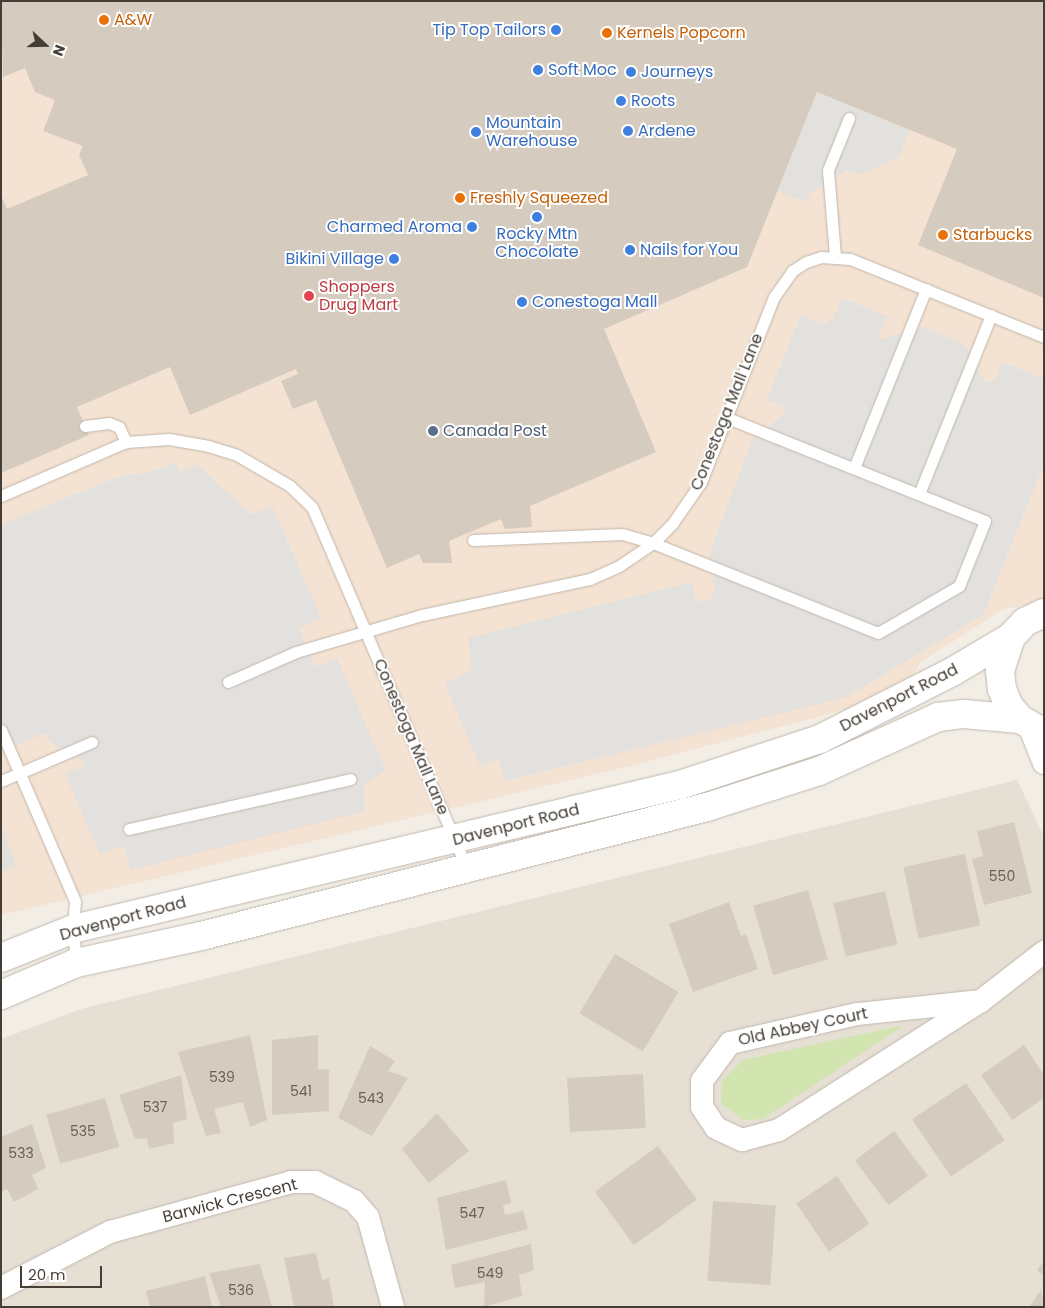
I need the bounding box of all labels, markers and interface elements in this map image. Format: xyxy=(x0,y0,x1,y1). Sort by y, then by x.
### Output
place label: A&W xyxy=(114,10,152,30)
marker: A&W xyxy=(98,14,110,26)
north arrow xyxy=(20,20,70,70)
place label: Tip Top Tailors xyxy=(432,20,546,40)
place label: Kernels Popcorn xyxy=(617,23,746,43)
marker: Tip Top Tailors xyxy=(550,24,562,36)
marker: Kernels Popcorn xyxy=(601,27,613,39)
text: N xyxy=(48,42,70,59)
place label: Soft Moc xyxy=(548,60,617,80)
place label: Journeys xyxy=(641,62,713,82)
marker: Soft Moc xyxy=(532,64,544,76)
marker: Journeys xyxy=(625,66,637,78)
place label: Roots xyxy=(631,91,675,111)
marker: Roots xyxy=(615,95,627,107)
place label: Mountain Warehouse xyxy=(486,113,577,151)
place label: Ardene xyxy=(638,121,696,141)
marker: Ardene xyxy=(622,125,634,137)
marker: Mountain Warehouse xyxy=(470,126,482,138)
place label: Freshly Squeezed xyxy=(470,188,608,208)
marker: Freshly Squeezed xyxy=(454,192,466,204)
marker: Rocky Mtn Chocolate xyxy=(531,211,543,223)
place label: Charmed Aroma xyxy=(327,217,462,237)
marker: Charmed Aroma xyxy=(466,221,478,233)
place label: Rocky Mtn Chocolate xyxy=(495,224,579,262)
place label: Starbucks xyxy=(953,225,1032,245)
marker: Starbucks xyxy=(937,229,949,241)
place label: Nails for You xyxy=(640,240,738,260)
marker: Nails for You xyxy=(624,244,636,256)
place label: Bikini Village xyxy=(285,249,384,269)
marker: Bikini Village xyxy=(388,253,400,265)
place label: Shoppers Drug Mart xyxy=(319,277,398,315)
marker: Shoppers Drug Mart xyxy=(303,290,315,302)
place label: Conestoga Mall xyxy=(532,292,658,312)
marker: Conestoga Mall xyxy=(516,296,528,308)
street label: Conestoga Mall Lane xyxy=(687,331,767,493)
place label: Canada Post xyxy=(443,421,547,441)
marker: Canada Post xyxy=(427,425,439,437)
street label: Conestoga Mall Lane xyxy=(369,656,453,818)
street label: Davenport Road xyxy=(837,660,961,736)
street label: Davenport Road xyxy=(451,800,581,850)
house number: 550 xyxy=(989,868,1015,884)
street label: Davenport Road xyxy=(58,893,188,945)
street label: Old Abbey Court xyxy=(737,1004,869,1050)
house number: 539 xyxy=(209,1069,235,1085)
house number: 541 xyxy=(290,1083,312,1099)
house number: 543 xyxy=(358,1090,384,1106)
house number: 537 xyxy=(143,1099,167,1115)
house number: 535 xyxy=(70,1123,96,1139)
house number: 533 xyxy=(8,1145,34,1161)
street label: Barwick Crescent xyxy=(161,1175,299,1227)
house number: 547 xyxy=(459,1205,485,1221)
scale bar xyxy=(22,1256,105,1288)
text: 20 m xyxy=(28,1264,66,1285)
house number: 549 xyxy=(477,1265,503,1281)
house number: 536 xyxy=(228,1282,254,1298)

